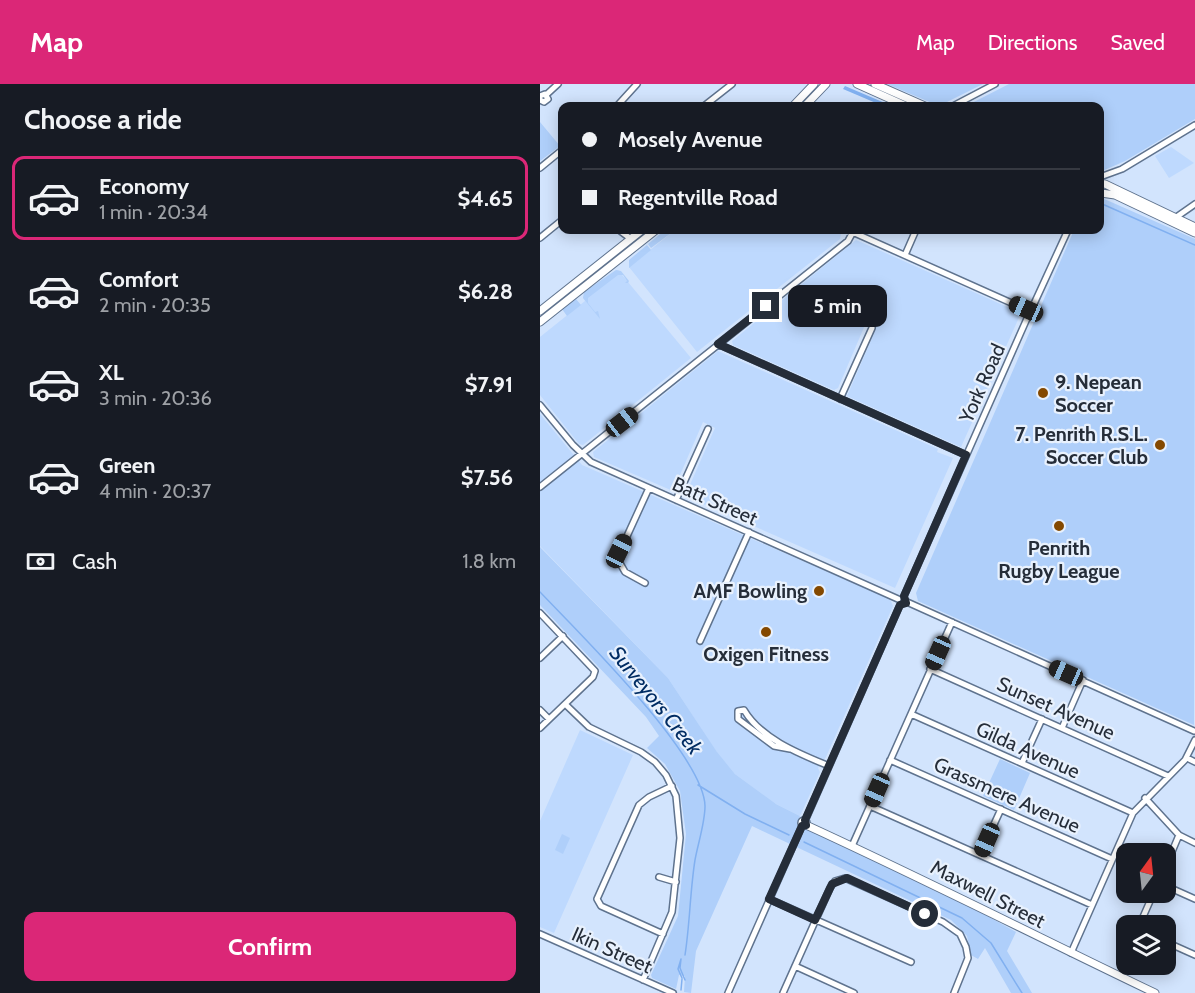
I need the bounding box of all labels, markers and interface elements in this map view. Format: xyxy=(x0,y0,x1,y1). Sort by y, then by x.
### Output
text: Map xyxy=(30,25,83,59)
text: Map xyxy=(916,30,955,55)
text: Directions xyxy=(988,30,1077,55)
text: Saved xyxy=(1110,30,1165,55)
text: Choose a ride xyxy=(24,103,182,136)
text: Mosely Avenue xyxy=(618,126,762,153)
icon: car xyxy=(27,171,81,225)
text: Economy xyxy=(99,173,189,200)
text: Regentville Road xyxy=(618,184,778,211)
text: $4.65 xyxy=(458,185,513,212)
text: 1 min · 20:34 xyxy=(99,200,208,224)
icon: car xyxy=(27,264,81,318)
text: Comfort xyxy=(99,266,178,293)
text: $6.28 xyxy=(458,278,513,305)
callout: 5 min xyxy=(787,285,886,327)
route end xyxy=(752,292,779,319)
text: 2 min · 20:35 xyxy=(99,293,211,317)
car xyxy=(1006,293,1046,325)
text: 5 min xyxy=(813,294,862,318)
street label: York Road xyxy=(954,340,1010,427)
icon: car xyxy=(27,357,81,411)
text: XL xyxy=(99,359,124,386)
place label: 9. Nepean Soccer xyxy=(1055,370,1142,417)
text: $7.91 xyxy=(465,371,513,398)
text: 3 min · 20:36 xyxy=(99,386,212,410)
marker: 9. Nepean Soccer xyxy=(1036,386,1050,400)
car xyxy=(602,404,642,440)
place label: 7. Penrith R.S.L. Soccer Club xyxy=(1015,422,1148,469)
marker: 7. Penrith R.S.L. Soccer Club xyxy=(1153,438,1167,452)
icon: car xyxy=(27,450,81,504)
text: Green xyxy=(99,452,155,479)
text: $7.56 xyxy=(461,464,513,491)
street label: Batt Street xyxy=(669,472,762,531)
text: 4 min · 20:37 xyxy=(99,479,211,503)
marker: Penrith Rugby League xyxy=(1052,519,1066,533)
car xyxy=(603,531,635,571)
place label: Penrith Rugby League xyxy=(998,536,1120,583)
icon: cash xyxy=(24,545,57,578)
text: Cash xyxy=(72,548,117,575)
text: 1.8 km xyxy=(462,549,516,573)
place label: AMF Bowling xyxy=(694,579,807,603)
marker: AMF Bowling xyxy=(812,584,826,598)
marker: Oxigen Fitness xyxy=(759,625,773,639)
car xyxy=(922,633,954,673)
water label: Surveyors Creek xyxy=(605,641,708,760)
place label: Oxigen Fitness xyxy=(703,642,829,666)
car xyxy=(1046,657,1086,689)
street label: Sunset Avenue xyxy=(993,671,1119,745)
street label: Gilda Avenue xyxy=(973,717,1083,783)
street label: Grassmere Avenue xyxy=(930,752,1084,838)
car xyxy=(861,770,893,810)
car xyxy=(971,820,1003,860)
north arrow xyxy=(1116,843,1176,903)
map controls xyxy=(1116,843,1176,975)
street label: Maxwell Street xyxy=(927,855,1049,933)
route start xyxy=(911,900,938,927)
button: Confirm xyxy=(24,912,516,981)
button: layers xyxy=(1116,915,1176,975)
street label: Ikin Street xyxy=(568,922,656,978)

